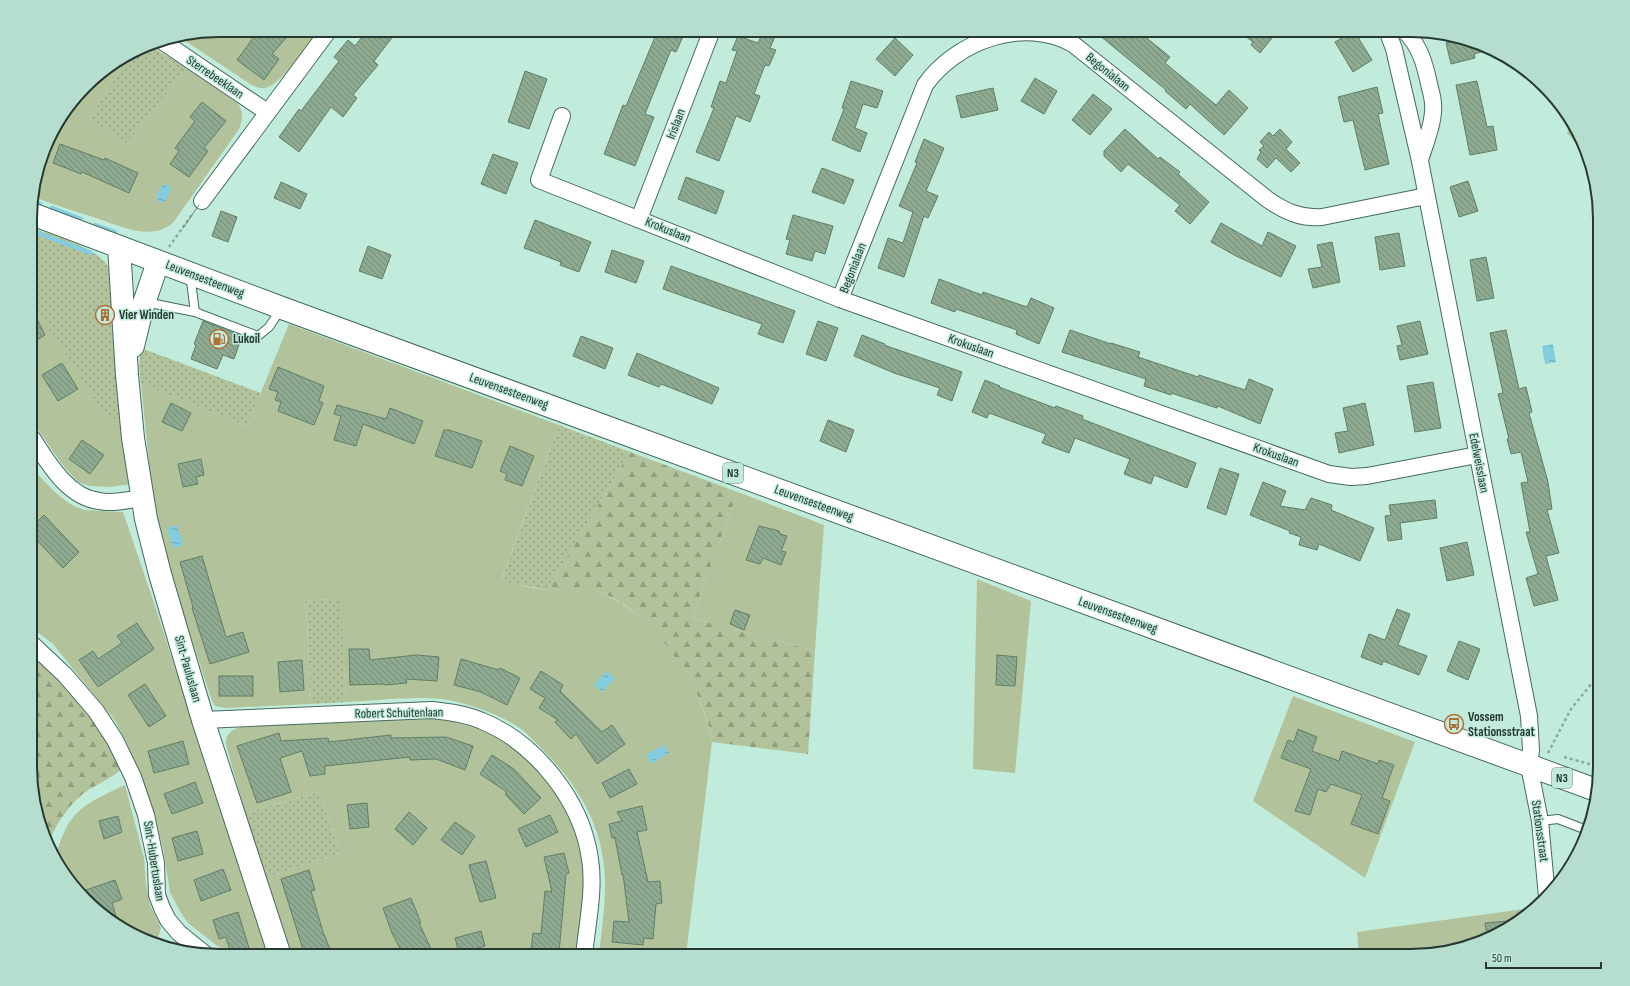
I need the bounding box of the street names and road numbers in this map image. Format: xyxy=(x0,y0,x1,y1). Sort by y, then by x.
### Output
street label: Begonialaan xyxy=(1083,49,1133,95)
street label: Sterrebeeklaan xyxy=(183,52,247,102)
street label: Irislaan xyxy=(663,106,689,142)
street label: Krokuslaan xyxy=(643,214,693,246)
street label: Begonialaan xyxy=(836,241,870,295)
street label: Leuvensesteenweg xyxy=(163,257,247,301)
street label: Krokuslaan xyxy=(946,330,996,362)
street label: Leuvensesteenweg xyxy=(467,369,551,413)
street label: Edelweisslaan xyxy=(1465,432,1493,494)
street label: Krokuslaan xyxy=(1251,439,1301,471)
road number: N3 xyxy=(723,463,743,483)
street label: Leuvensesteenweg xyxy=(772,481,856,525)
street label: Leuvensesteenweg xyxy=(1076,593,1160,637)
street label: Sint-Pauluslaan xyxy=(171,634,205,704)
street label: Robert Schuitenlaan xyxy=(355,704,443,722)
road number: N3 xyxy=(1552,768,1572,788)
street label: Stationsstraat xyxy=(1528,799,1552,863)
street label: Sint-Hubertuslaan xyxy=(140,820,168,902)

